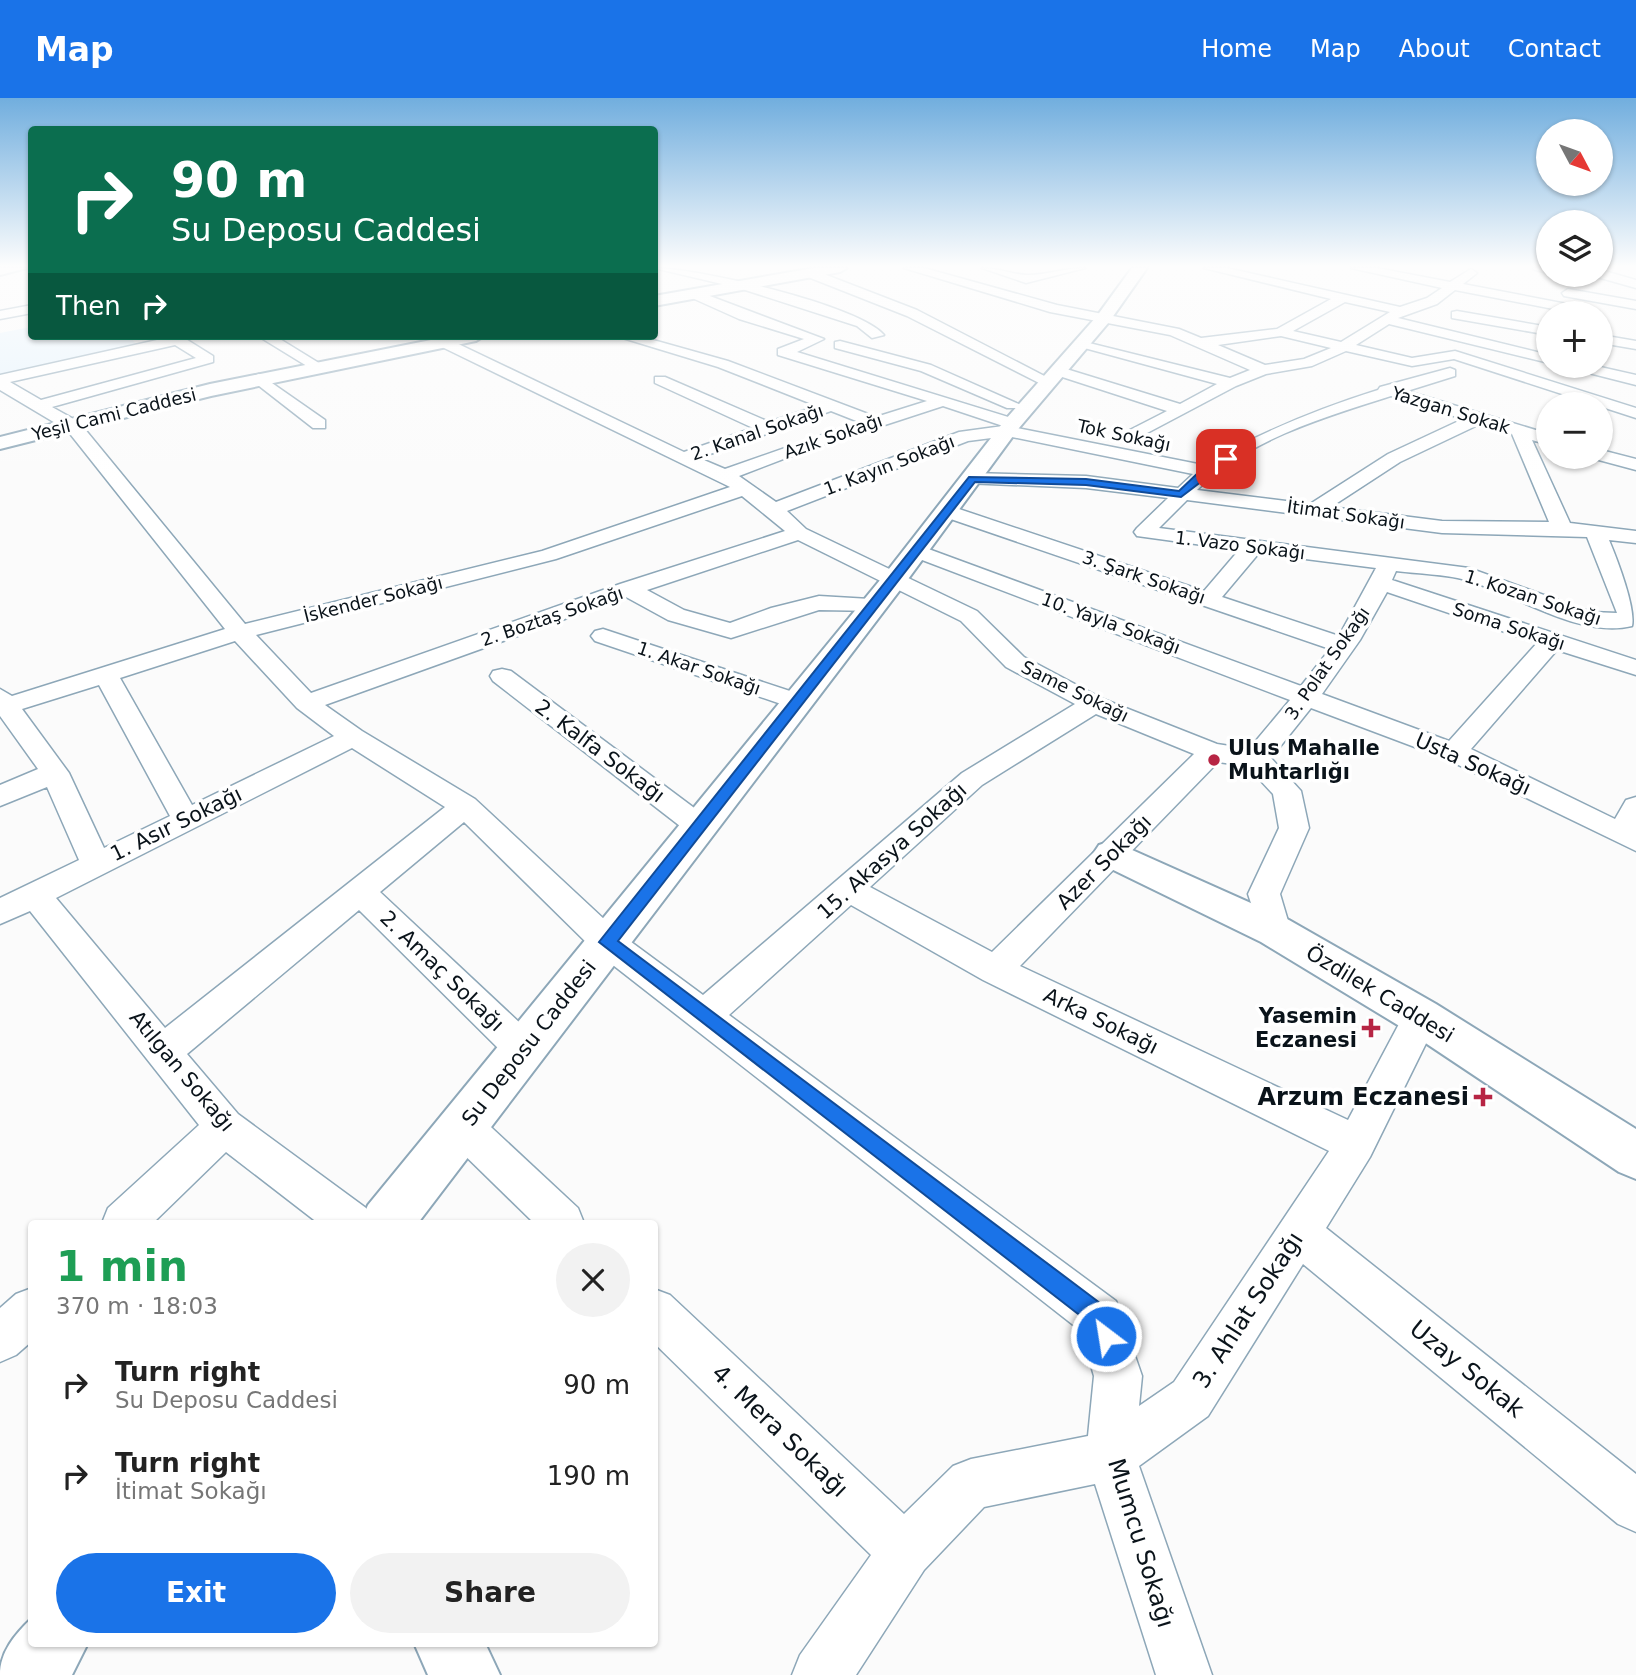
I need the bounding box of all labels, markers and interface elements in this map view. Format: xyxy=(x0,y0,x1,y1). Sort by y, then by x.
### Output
text: Map xyxy=(35,30,114,69)
text: Home xyxy=(1201,35,1272,63)
text: Map xyxy=(1310,35,1361,63)
text: About xyxy=(1399,35,1470,63)
text: Contact xyxy=(1508,35,1601,63)
north arrow xyxy=(1536,119,1614,196)
map controls xyxy=(1536,119,1613,469)
text: 90 m xyxy=(171,152,307,209)
icon: right xyxy=(56,154,147,245)
button: layers xyxy=(1536,210,1613,287)
text: Su Deposu Caddesi xyxy=(171,211,481,249)
icon: right xyxy=(135,287,173,325)
text: Then xyxy=(56,291,121,321)
button: + xyxy=(1536,301,1613,378)
street label: Yazgan Sokak xyxy=(1388,382,1513,438)
street label: Yeşil Cami Caddesi xyxy=(29,383,198,445)
button: − xyxy=(1536,392,1613,469)
street label: 2. Kanal Sokağı xyxy=(688,400,826,464)
street label: Azık Sokağı xyxy=(781,409,885,463)
street label: Tok Sokağı xyxy=(1074,415,1173,455)
pin xyxy=(1196,429,1256,489)
street label: 1. Kayın Sokağı xyxy=(821,430,957,500)
icon: arrive xyxy=(1207,440,1245,478)
street label: İtimat Sokağı xyxy=(1286,495,1406,533)
street label: 1. Vazo Sokağı xyxy=(1174,527,1306,563)
street label: 3. Şark Sokağı xyxy=(1080,546,1208,608)
street label: 1. Kozan Sokağı xyxy=(1462,565,1604,629)
street label: İskender Sokağı xyxy=(301,572,445,626)
street label: 2. Boztaş Sokağı xyxy=(478,582,626,650)
street label: 10. Yayla Sokağı xyxy=(1039,588,1183,658)
street label: Soma Sokağı xyxy=(1450,598,1568,654)
street label: 3. Polat Sokağı xyxy=(1280,603,1374,723)
street label: 1. Akar Sokağı xyxy=(634,637,764,699)
street label: Same Sokağı xyxy=(1018,656,1132,726)
street label: 2. Kalfa Sokağı xyxy=(531,695,669,807)
street label: Usta Sokağı xyxy=(1411,728,1535,800)
place label: Ulus Mahalle Muhtarlığı xyxy=(1228,736,1380,784)
marker: Ulus Mahalle Muhtarlığı xyxy=(1206,752,1222,768)
street label: 15. Akasya Sokağı xyxy=(813,778,971,924)
street label: 1. Asır Sokağı xyxy=(106,782,246,866)
street label: Azer Sokağı xyxy=(1052,810,1156,914)
street label: 2. Amaç Sokağı xyxy=(375,906,509,1036)
street label: Özdilek Caddesi xyxy=(1302,940,1459,1048)
street label: Su Deposu Caddesi xyxy=(457,955,601,1131)
street label: Arka Sokağı xyxy=(1040,983,1162,1059)
place label: Yasemin Eczanesi xyxy=(1255,1004,1357,1052)
street label: Atılgan Sokağı xyxy=(125,1006,239,1136)
marker: Yasemin Eczanesi xyxy=(1363,1020,1379,1036)
place label: Arzum Eczanesi xyxy=(1258,1083,1469,1111)
marker: Arzum Eczanesi xyxy=(1475,1089,1491,1105)
street label: 3. Ahlat Sokağı xyxy=(1187,1227,1309,1393)
text: 1 min xyxy=(56,1242,188,1291)
button: close xyxy=(556,1243,630,1317)
text: 370 m · 18:03 xyxy=(56,1293,218,1319)
position arrow xyxy=(1069,1299,1143,1373)
street label: Uzay Sokak xyxy=(1404,1314,1530,1424)
text: Turn right xyxy=(115,1357,260,1387)
street label: 4. Mera Sokağı xyxy=(706,1359,854,1503)
icon: right xyxy=(56,1366,94,1404)
text: 90 m xyxy=(563,1370,630,1400)
text: Su Deposu Caddesi xyxy=(115,1387,338,1413)
text: Turn right xyxy=(115,1448,260,1478)
street label: Mumcu Sokağı xyxy=(1102,1455,1180,1631)
icon: right xyxy=(56,1457,94,1495)
text: 190 m xyxy=(547,1461,630,1491)
text: İtimat Sokağı xyxy=(115,1478,267,1504)
button: Exit xyxy=(56,1553,336,1633)
button: Share xyxy=(350,1553,630,1633)

